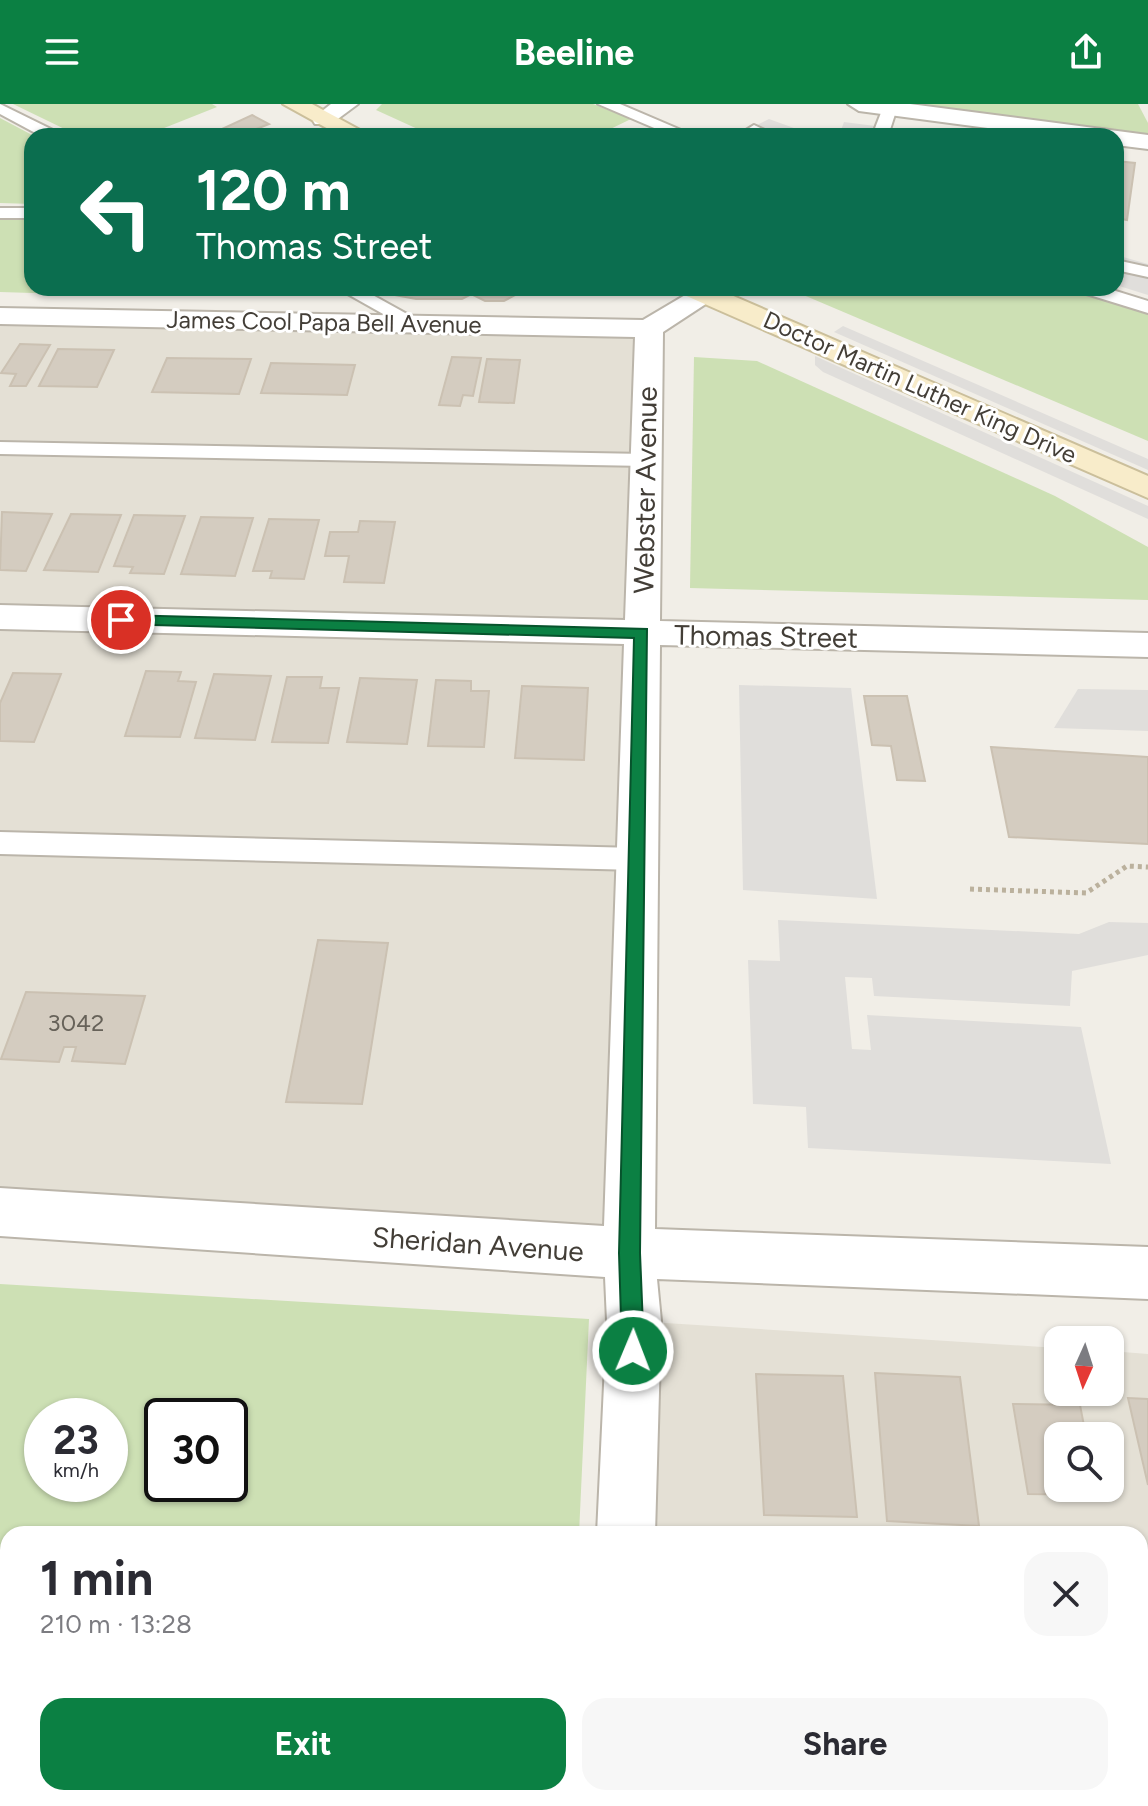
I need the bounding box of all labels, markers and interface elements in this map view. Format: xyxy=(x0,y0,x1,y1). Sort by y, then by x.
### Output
icon: menu xyxy=(40,30,84,74)
icon: share xyxy=(1064,30,1108,74)
text: Beeline xyxy=(514,31,634,74)
text: 120 m xyxy=(196,157,351,224)
icon: left xyxy=(64,160,168,264)
text: Thomas Street xyxy=(196,225,432,268)
street label: James Cool Papa Bell Avenue xyxy=(166,305,482,339)
street label: Doctor Martin Luther King Drive xyxy=(759,305,1081,469)
street label: Webster Avenue xyxy=(626,386,664,594)
pin xyxy=(87,586,155,654)
icon: arrive xyxy=(99,598,143,642)
street label: Thomas Street xyxy=(674,617,858,655)
house number: 3042 xyxy=(48,1008,104,1037)
street label: Sheridan Avenue xyxy=(371,1220,585,1268)
position arrow xyxy=(591,1309,675,1393)
north arrow xyxy=(1044,1326,1124,1406)
map controls xyxy=(1044,1326,1124,1502)
speed limit sign: 30 xyxy=(144,1398,248,1502)
text: 23 xyxy=(53,1416,99,1464)
button: search xyxy=(1044,1422,1124,1502)
text: km/h xyxy=(53,1458,99,1482)
text: 1 min xyxy=(40,1549,153,1607)
button: close xyxy=(1024,1552,1108,1636)
text: 210 m · 13:28 xyxy=(40,1608,192,1640)
button: Exit xyxy=(40,1698,566,1790)
button: Share xyxy=(582,1698,1108,1790)

